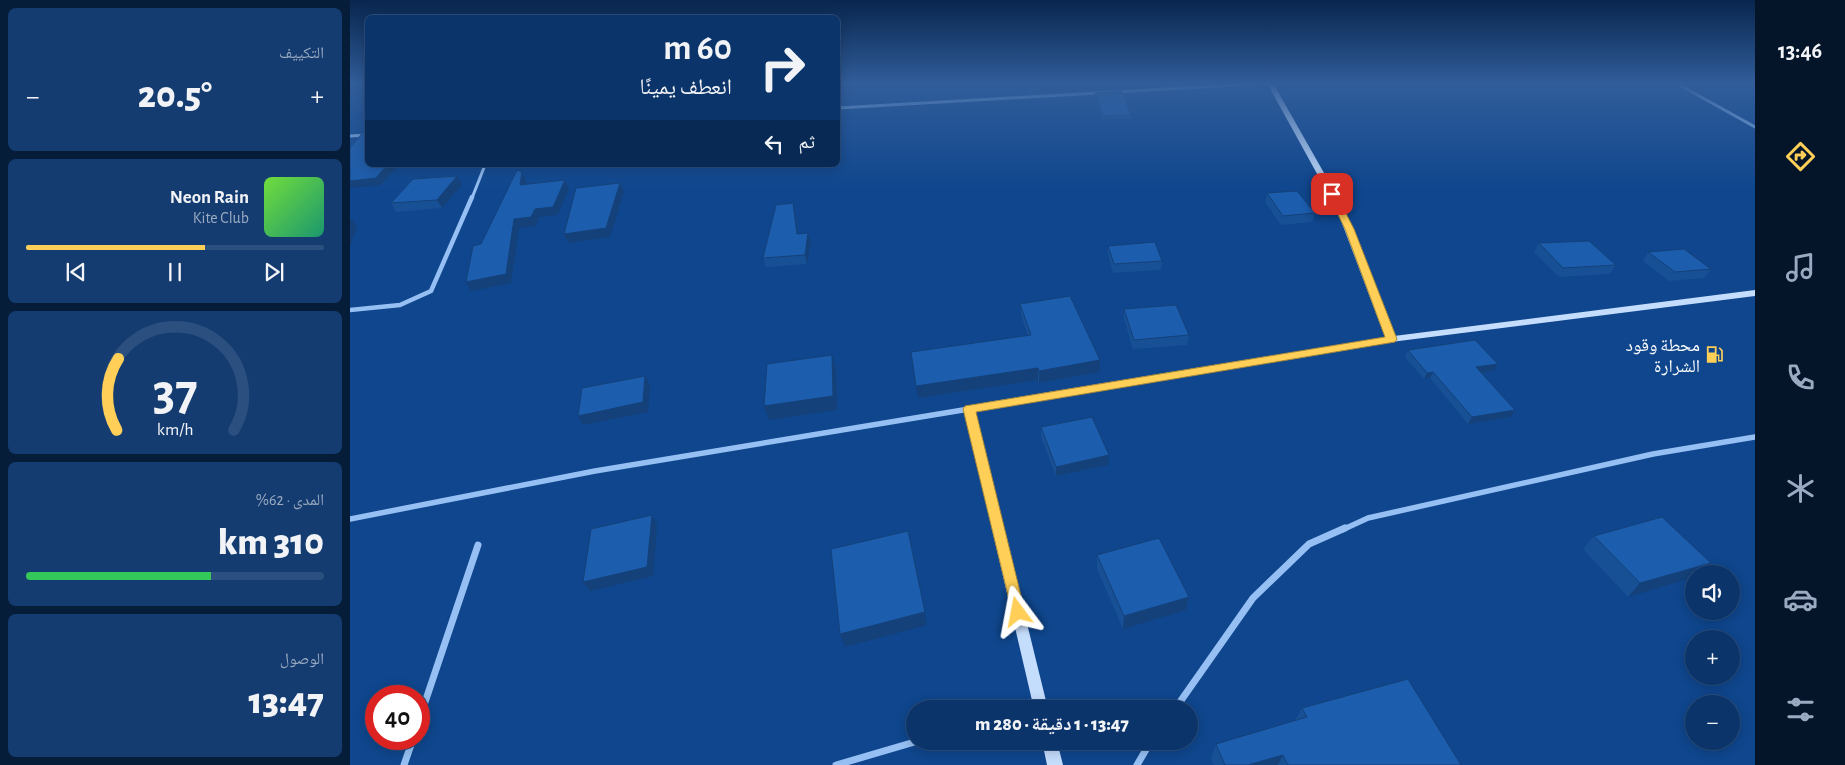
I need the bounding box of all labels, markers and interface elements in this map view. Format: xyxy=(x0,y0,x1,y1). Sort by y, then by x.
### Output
text: 60 m xyxy=(663,31,732,66)
icon: right xyxy=(750,35,815,100)
text: 13:46 xyxy=(1778,40,1822,62)
text: التكييف xyxy=(279,45,324,61)
text: انعطف يمينًا xyxy=(640,76,732,98)
text: 20.5° xyxy=(138,77,212,115)
text: − xyxy=(26,83,39,111)
text: + xyxy=(311,83,324,111)
icon: left xyxy=(760,130,788,158)
text: ثم xyxy=(798,133,815,152)
icon: directions xyxy=(1783,139,1818,174)
pin xyxy=(1311,173,1353,215)
icon: arrive xyxy=(1318,180,1346,208)
text: Neon Rain xyxy=(170,188,249,207)
text: Kite Club xyxy=(193,210,249,226)
icon: music xyxy=(1783,250,1818,285)
icon: previous xyxy=(62,258,90,286)
icon: pause xyxy=(161,258,189,286)
icon: next xyxy=(260,258,288,286)
place label: محطة وقود الشرارة xyxy=(1626,337,1700,376)
fuel station icon: محطة وقود الشرارة xyxy=(1704,345,1724,365)
icon: phone xyxy=(1783,360,1818,395)
text: 37 xyxy=(153,367,197,419)
text: km/h xyxy=(157,421,193,439)
icon: climate xyxy=(1783,471,1818,506)
text: المدى · 62% xyxy=(256,492,324,508)
text: 310 km xyxy=(218,524,324,562)
map controls xyxy=(1685,565,1740,750)
button: sound xyxy=(1685,565,1740,620)
icon: car xyxy=(1783,582,1818,617)
position arrow xyxy=(991,585,1043,637)
button: + xyxy=(1685,630,1740,685)
text: الوصول xyxy=(280,651,324,667)
text: 13:47 xyxy=(248,683,324,721)
speed limit sign: 40 xyxy=(365,685,430,750)
icon: filters xyxy=(1783,692,1818,727)
button: − xyxy=(1685,695,1740,750)
text: 13:47 · 1 دقيقة · 280 m xyxy=(975,715,1129,734)

